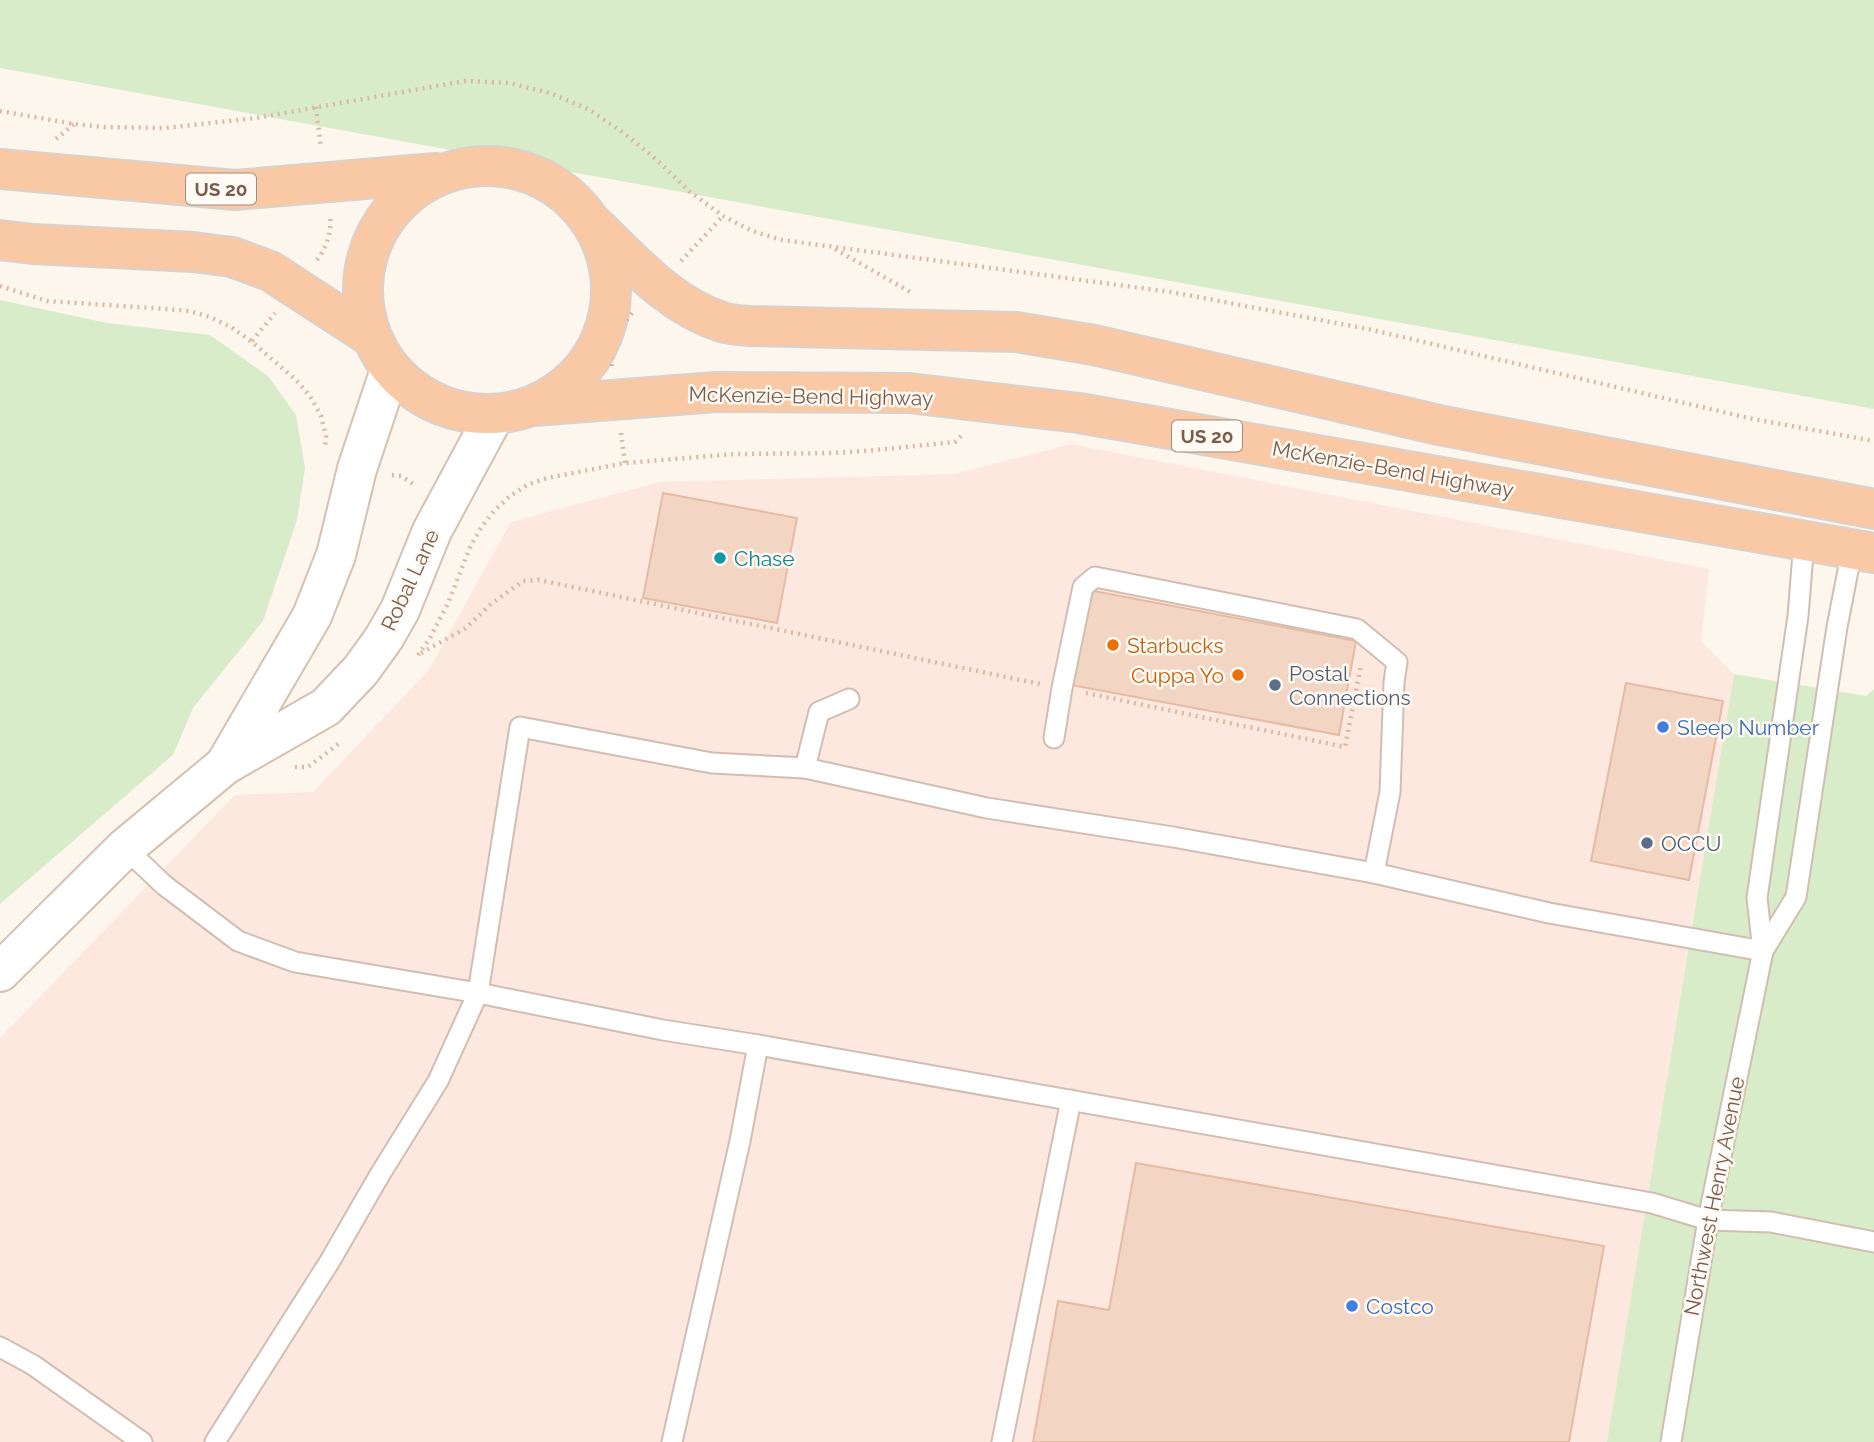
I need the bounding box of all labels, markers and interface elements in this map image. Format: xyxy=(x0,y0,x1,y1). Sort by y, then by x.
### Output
road number: US 20 xyxy=(186,174,256,204)
street label: McKenzie-Bend Highway xyxy=(688,381,934,411)
road number: US 20 xyxy=(1172,420,1242,452)
street label: McKenzie-Bend Highway xyxy=(1270,435,1516,503)
street label: Robal Lane xyxy=(376,525,444,635)
place label: Chase xyxy=(734,546,795,571)
marker: Chase xyxy=(712,550,728,566)
place label: Starbucks xyxy=(1127,633,1224,658)
marker: Starbucks xyxy=(1105,637,1121,653)
place label: Postal Connections xyxy=(1289,661,1411,710)
place label: Cuppa Yo xyxy=(1131,663,1224,688)
marker: Cuppa Yo xyxy=(1230,667,1246,683)
marker: Postal Connections xyxy=(1267,677,1283,693)
place label: Sleep Number xyxy=(1677,715,1820,740)
marker: Sleep Number xyxy=(1655,719,1671,735)
place label: OCCU xyxy=(1661,831,1721,856)
marker: OCCU xyxy=(1639,835,1655,851)
street label: Northwest Henry Avenue xyxy=(1679,1074,1749,1318)
place label: Costco xyxy=(1366,1294,1434,1319)
marker: Costco xyxy=(1344,1298,1360,1314)

